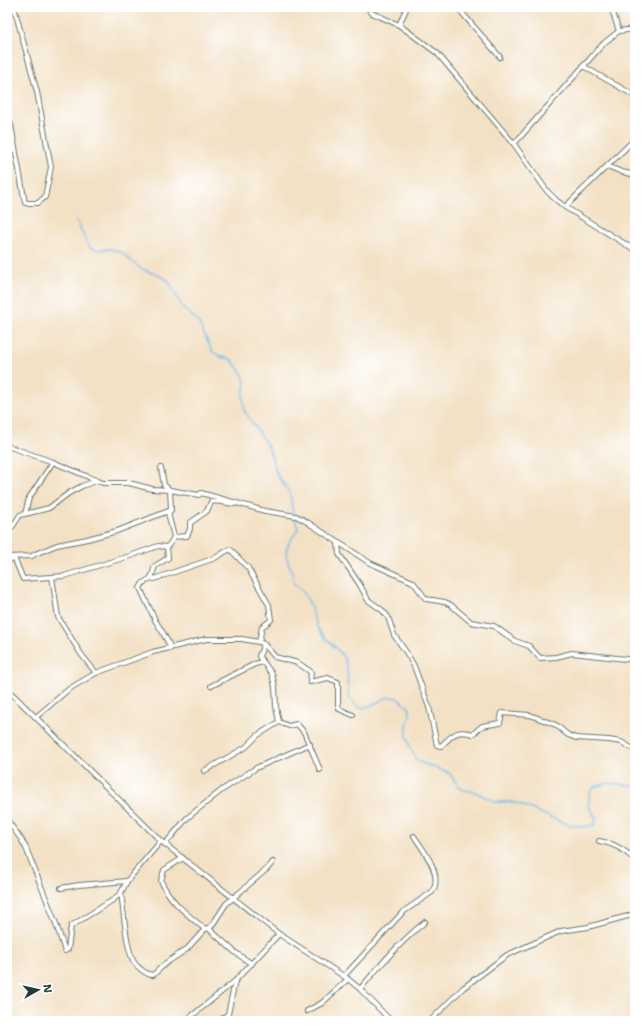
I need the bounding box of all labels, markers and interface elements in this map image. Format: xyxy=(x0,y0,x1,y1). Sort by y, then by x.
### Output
north arrow xyxy=(18,970,58,1010)
text: N xyxy=(39,983,55,994)

